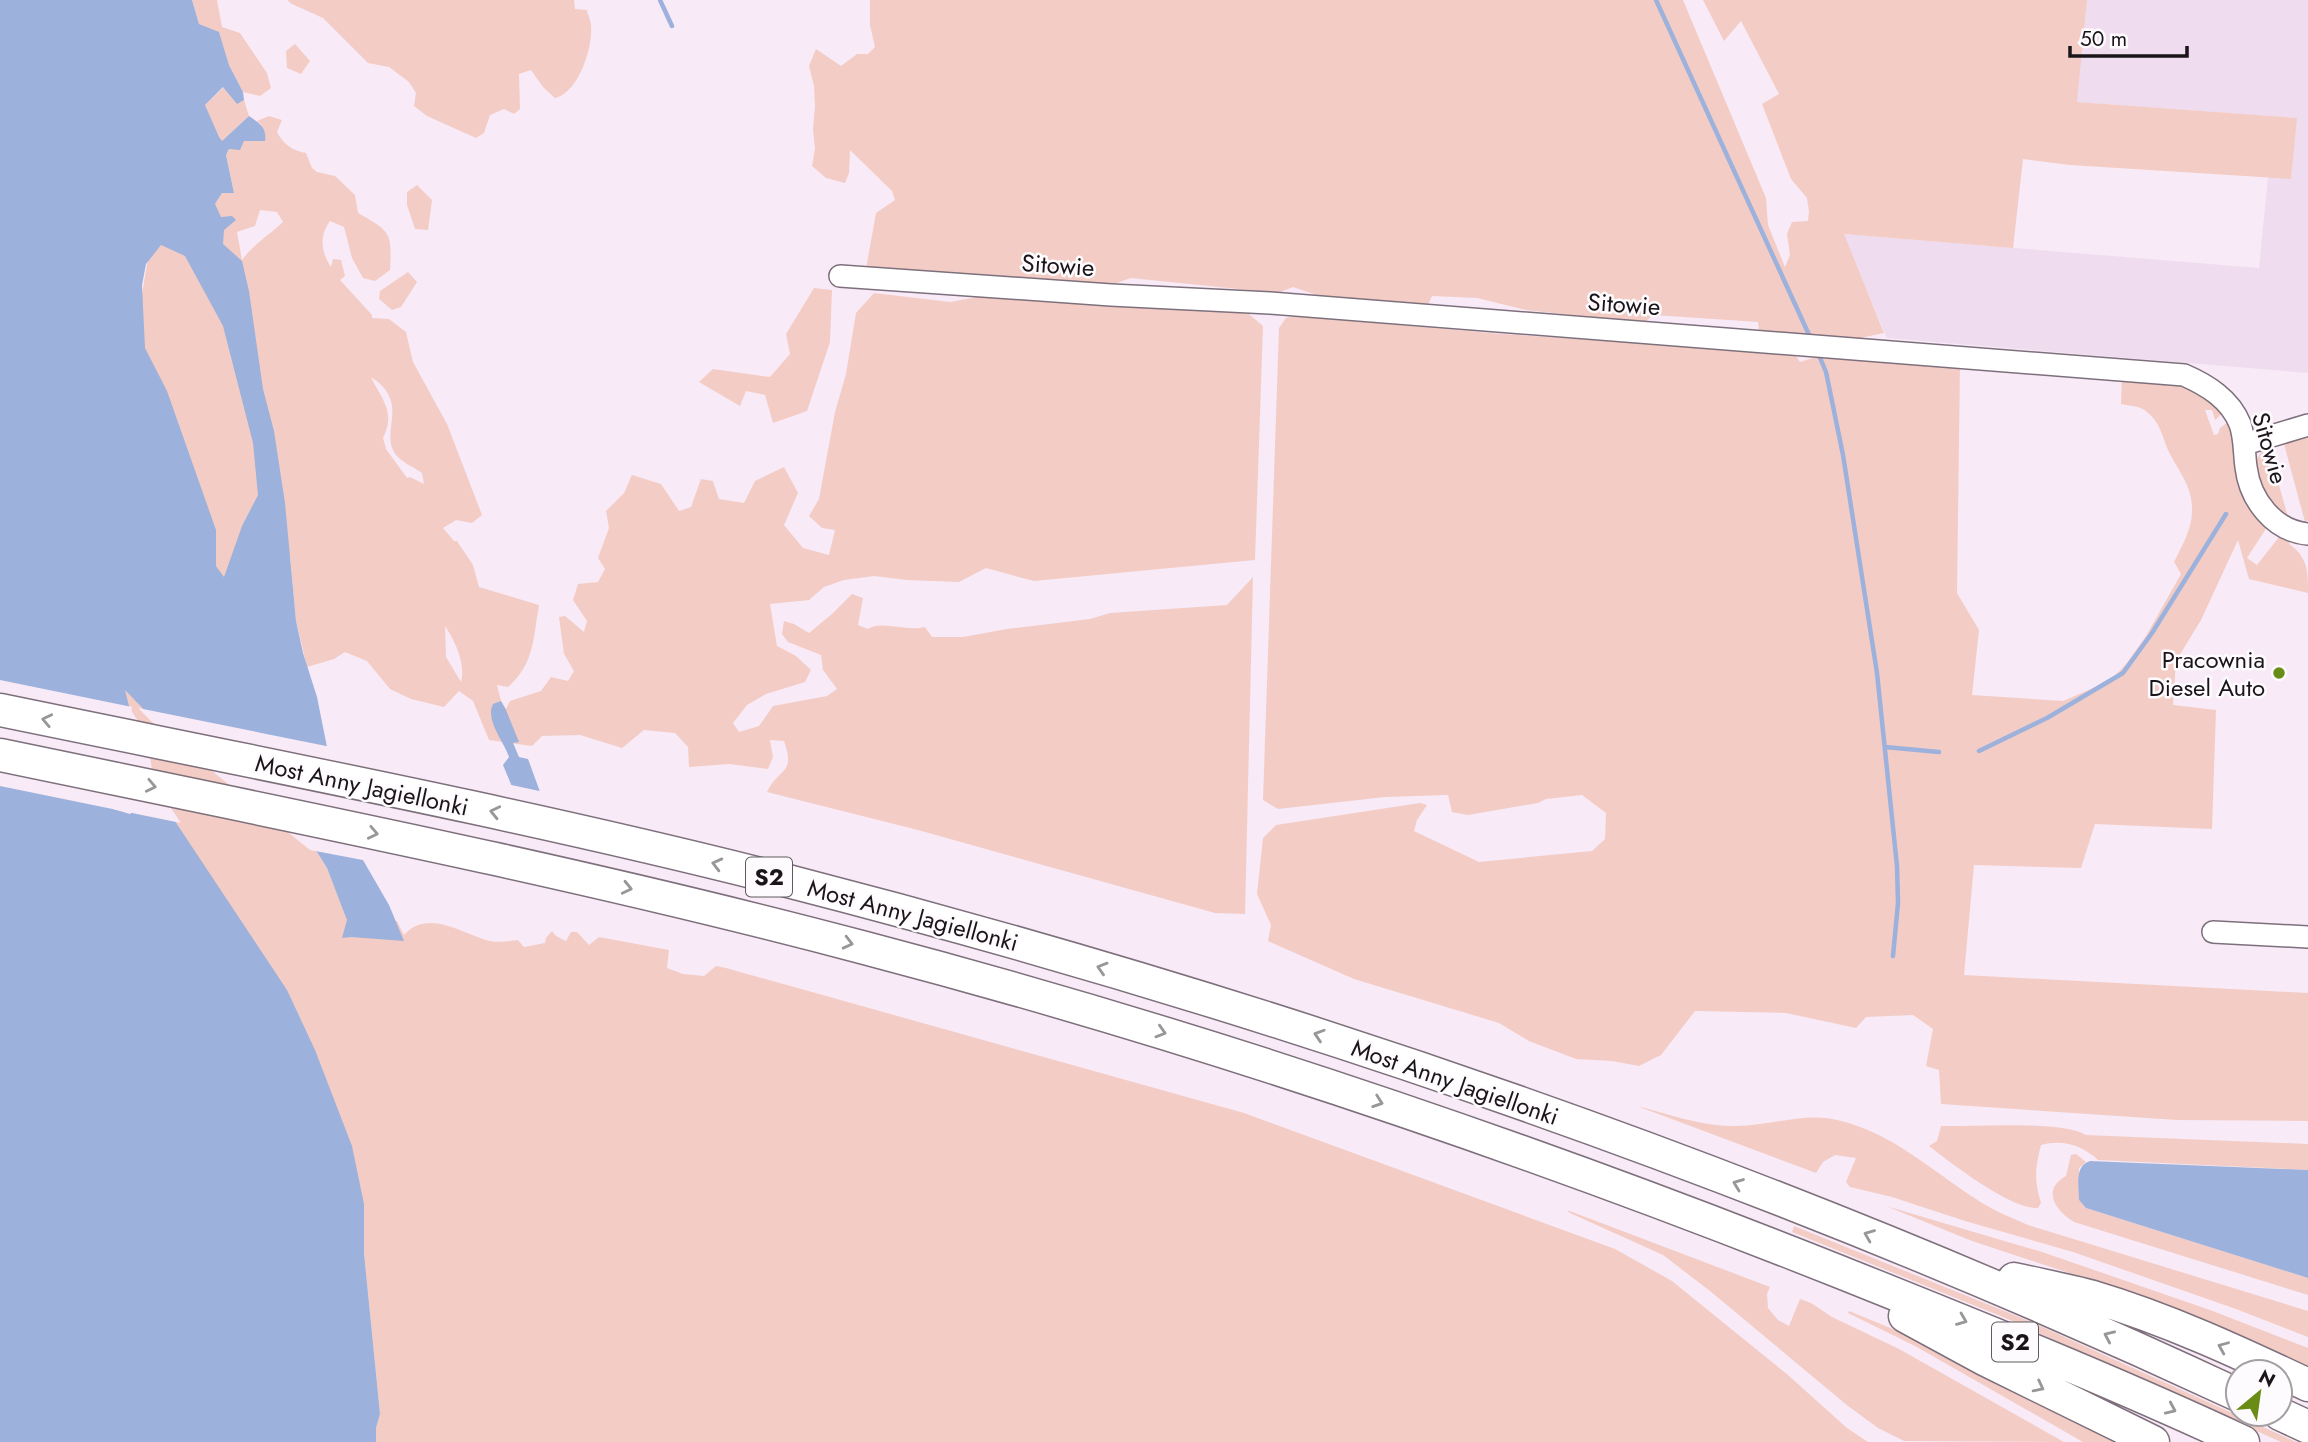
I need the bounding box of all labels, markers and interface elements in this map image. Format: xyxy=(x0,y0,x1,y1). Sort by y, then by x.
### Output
scale bar xyxy=(2070,14,2187,58)
text: 50 m xyxy=(2080,24,2127,54)
street label: Sitowie xyxy=(1020,245,1096,285)
street label: Sitowie xyxy=(1586,284,1662,324)
street label: Sitowie xyxy=(2243,408,2297,488)
place label: Pracownia Diesel Auto xyxy=(2149,642,2265,705)
marker: Pracownia Diesel Auto xyxy=(2271,665,2287,681)
one-way arrow xyxy=(41,713,53,728)
street label: Most Anny Jagiellonki xyxy=(252,745,472,825)
one-way arrow xyxy=(145,778,157,793)
one-way arrow xyxy=(489,806,501,821)
one-way arrow xyxy=(367,824,379,839)
one-way arrow xyxy=(711,858,723,872)
road number: S2 xyxy=(746,858,792,897)
street label: Most Anny Jagiellonki xyxy=(804,870,1022,960)
one-way arrow xyxy=(621,880,633,895)
one-way arrow xyxy=(842,935,854,949)
one-way arrow xyxy=(1096,961,1108,976)
one-way arrow xyxy=(1155,1024,1167,1039)
one-way arrow xyxy=(1314,1029,1326,1044)
street label: Most Anny Jagiellonki xyxy=(1347,1030,1563,1134)
one-way arrow xyxy=(1371,1094,1383,1108)
one-way arrow xyxy=(1732,1178,1744,1192)
one-way arrow xyxy=(1863,1229,1876,1243)
one-way arrow xyxy=(1955,1312,1967,1326)
road number: S2 xyxy=(1992,1322,2038,1362)
one-way arrow xyxy=(2104,1330,2116,1344)
one-way arrow xyxy=(2218,1341,2231,1355)
north arrow xyxy=(2224,1358,2294,1428)
text: N xyxy=(2254,1363,2280,1394)
one-way arrow xyxy=(2032,1378,2044,1392)
one-way arrow xyxy=(2164,1401,2177,1415)

